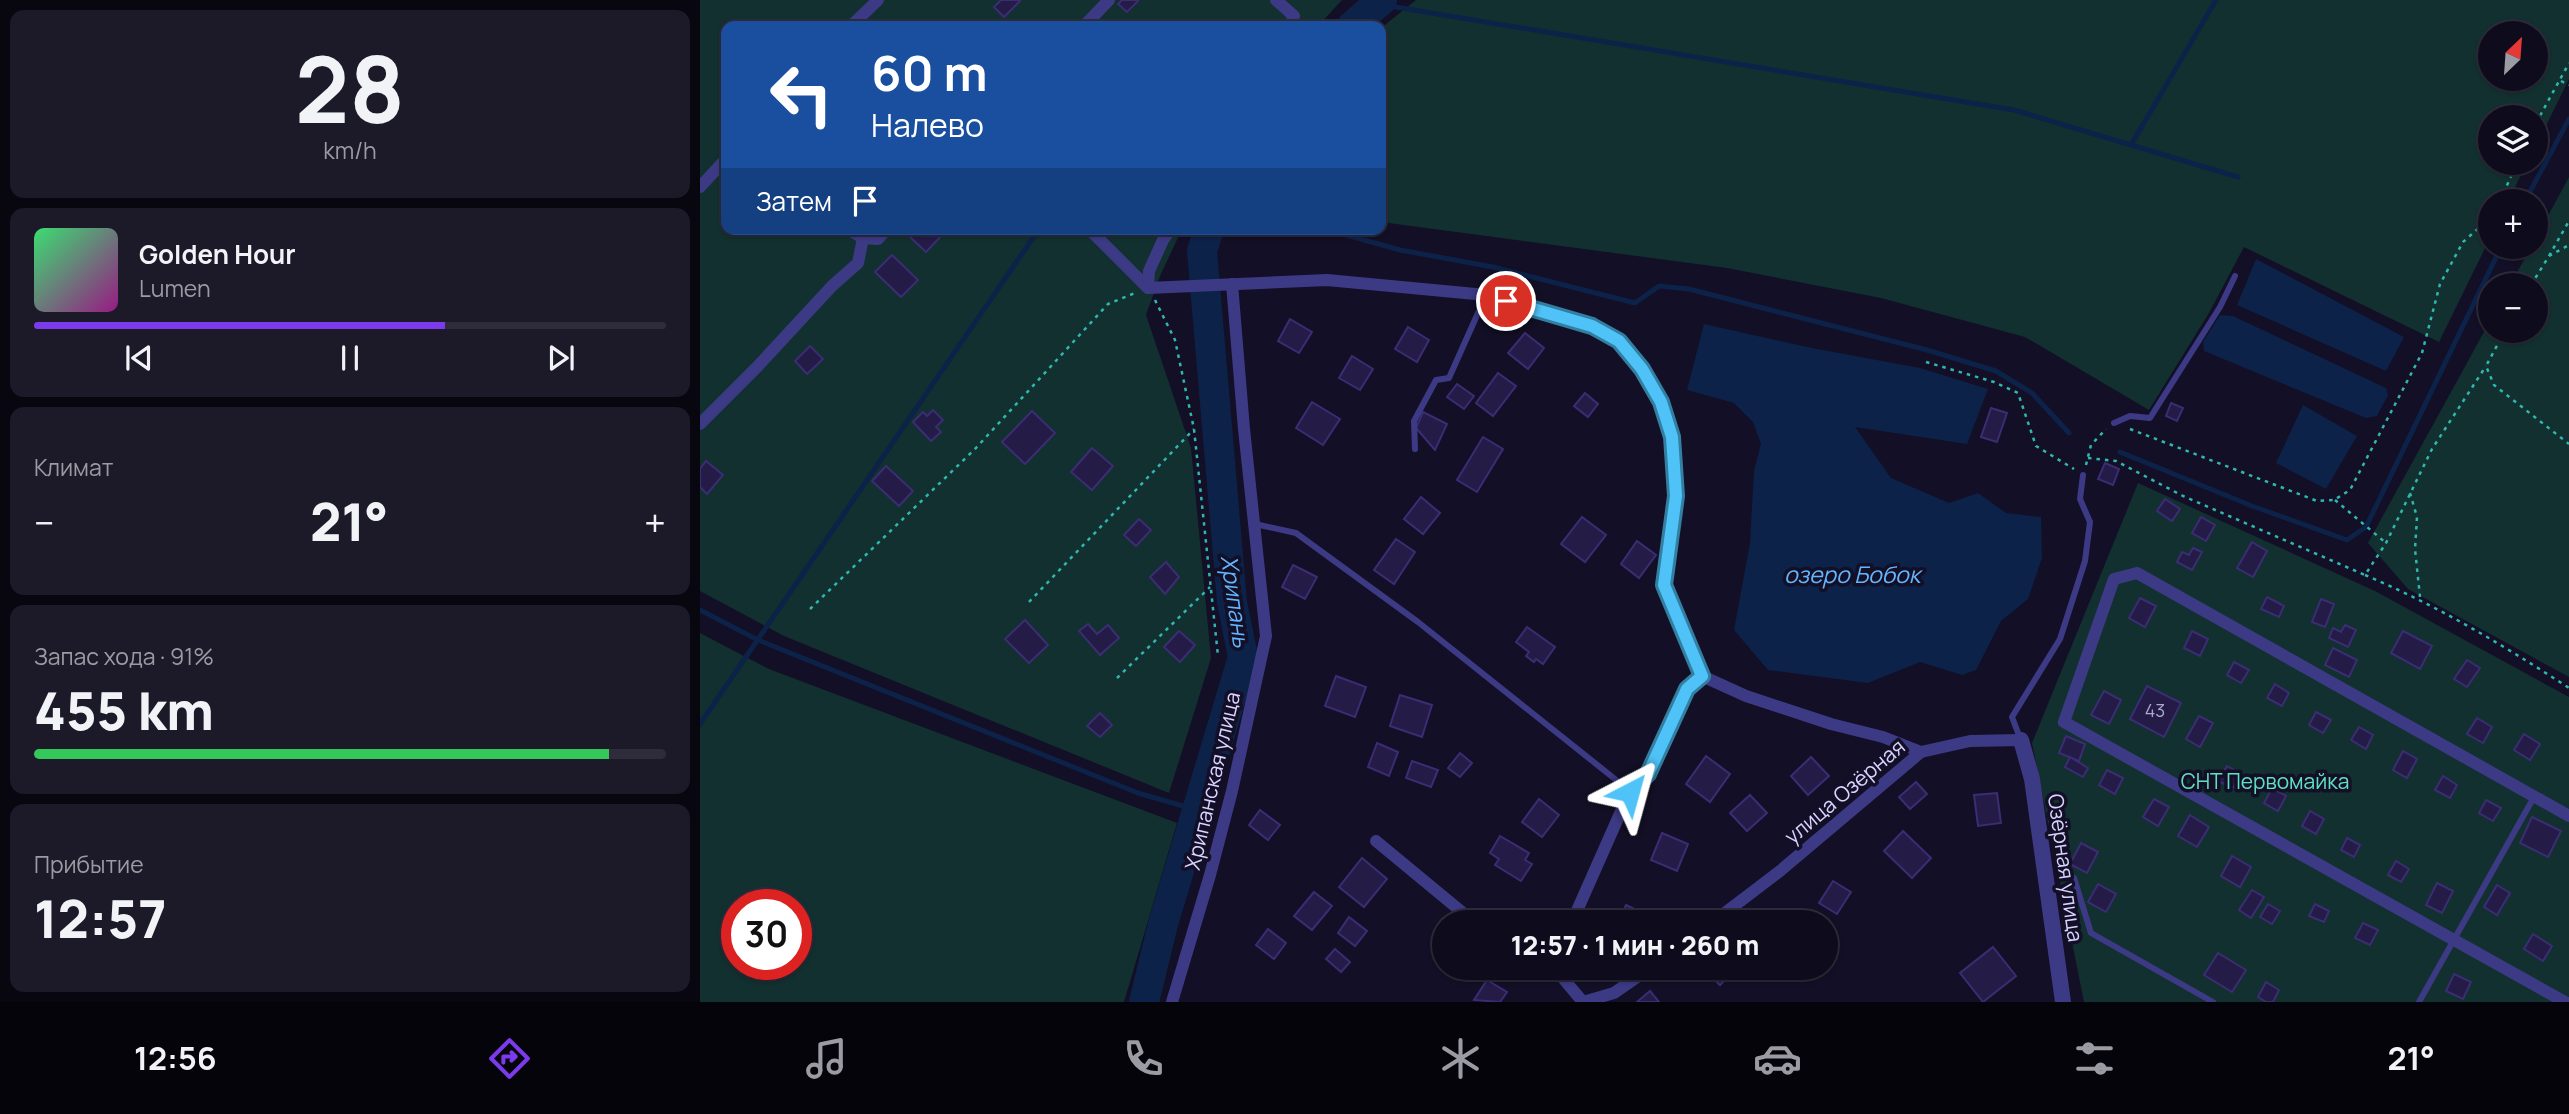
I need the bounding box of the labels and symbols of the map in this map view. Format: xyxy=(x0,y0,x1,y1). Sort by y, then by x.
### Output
north arrow xyxy=(2478,21,2548,91)
pin xyxy=(1476,271,1536,331)
water label: Хрипань xyxy=(1214,553,1258,650)
water label: озеро Бобок xyxy=(1784,558,1924,590)
street label: Хрипанская улица xyxy=(1178,689,1246,873)
house number: 43 xyxy=(2145,698,2165,722)
street label: улица Озёрная xyxy=(1778,733,1911,850)
position arrow xyxy=(1593,755,1667,829)
park label: СНТ Первомайка xyxy=(2181,767,2349,795)
street label: Озёрная улица xyxy=(2042,792,2090,944)
speed limit sign: 30 xyxy=(721,889,812,980)

